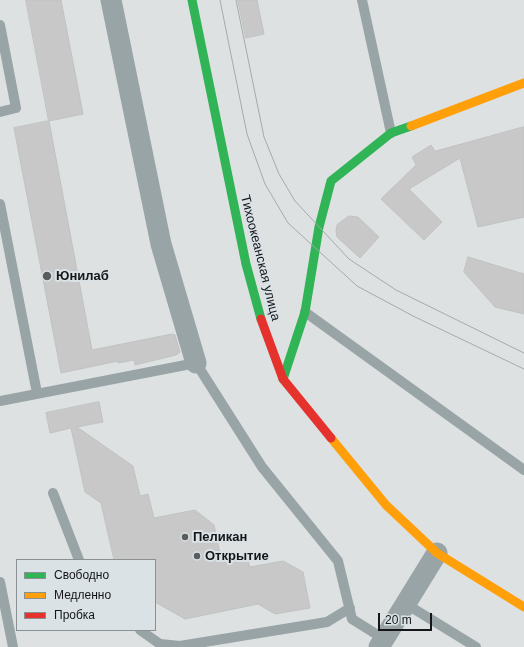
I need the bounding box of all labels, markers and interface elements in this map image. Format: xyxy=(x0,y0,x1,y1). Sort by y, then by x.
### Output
street label: Тихоокеанская улица xyxy=(237,194,283,322)
place label: Юнилаб xyxy=(56,268,109,284)
marker: Юнилаб xyxy=(41,270,53,282)
place label: Пеликан xyxy=(193,529,247,545)
marker: Пеликан xyxy=(180,532,190,542)
place label: Открытие xyxy=(205,548,269,564)
marker: Открытие xyxy=(192,551,202,561)
legend xyxy=(16,559,156,631)
text: Свободно xyxy=(54,568,109,582)
text: Медленно xyxy=(54,588,111,602)
scale bar xyxy=(380,605,434,631)
text: Пробка xyxy=(54,608,95,622)
text: 20 m xyxy=(385,613,412,627)

